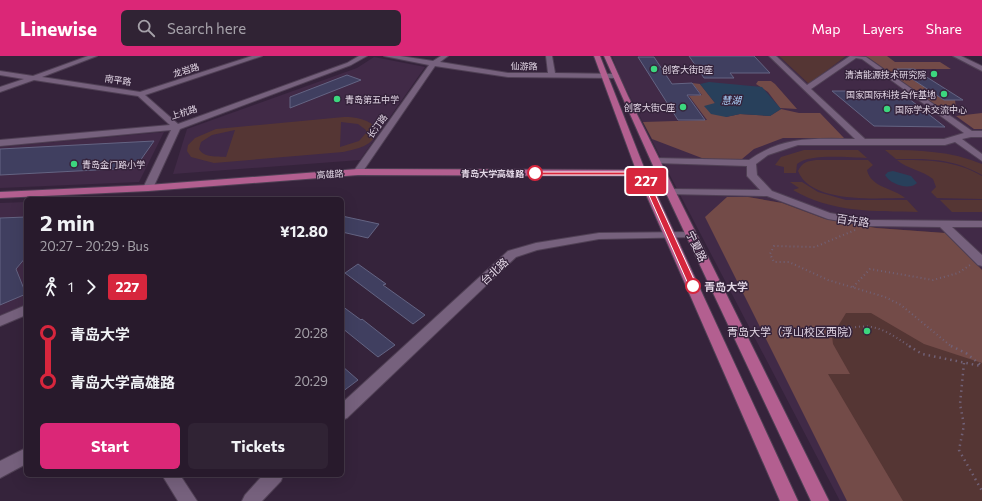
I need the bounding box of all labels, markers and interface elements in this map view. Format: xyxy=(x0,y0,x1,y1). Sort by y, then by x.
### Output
search box xyxy=(121,10,401,46)
text: Linewise xyxy=(20,17,97,40)
icon: search xyxy=(135,17,157,39)
text: Search here xyxy=(167,19,246,37)
text: Map xyxy=(812,20,840,37)
text: Layers xyxy=(862,20,904,37)
text: Share xyxy=(926,20,962,37)
street label: 仙游路 xyxy=(510,60,538,72)
street label: 龙岩路 xyxy=(171,61,201,79)
marker: 创客大街B座 xyxy=(649,64,659,74)
place label: 创客大街B座 xyxy=(662,64,713,75)
place label: 清洁能源技术研究院 xyxy=(845,69,926,80)
marker: 清洁能源技术研究院 xyxy=(929,69,939,79)
street label: 南平路 xyxy=(104,73,132,87)
place label: 国家国际科技合作基地 xyxy=(846,89,936,100)
marker: 国家国际科技合作基地 xyxy=(939,89,949,99)
marker: 青岛第五中学 xyxy=(332,94,342,104)
place label: 青岛第五中学 xyxy=(345,94,399,105)
water label: 慧湖 xyxy=(721,94,743,106)
place label: 创客大街C座 xyxy=(624,102,675,113)
marker: 创客大街C座 xyxy=(678,102,688,112)
street label: 上杭路 xyxy=(169,103,199,121)
marker: 国际学术交流中心 xyxy=(882,104,892,114)
place label: 国际学术交流中心 xyxy=(895,104,967,115)
street label: 长汀路 xyxy=(365,112,389,140)
marker: 青岛金门路小学 xyxy=(69,159,79,169)
place label: 青岛金门路小学 xyxy=(82,159,145,170)
marker: 青岛大学高雄路 xyxy=(527,165,543,181)
street label: 高雄路 xyxy=(316,168,344,180)
place label: 青岛大学高雄路 xyxy=(461,168,525,179)
line badge: 227 xyxy=(623,168,669,194)
text: 227 xyxy=(634,172,658,189)
text: 2 min xyxy=(40,209,95,236)
street label: 百卉路 xyxy=(836,211,870,229)
text: ¥12.80 xyxy=(280,222,328,240)
street label: 宁夏路 xyxy=(684,228,710,264)
text: 20:27 – 20:29 · Bus xyxy=(40,238,149,254)
street label: 台北路 xyxy=(477,255,511,287)
icon: walk xyxy=(40,276,62,298)
icon: forward xyxy=(80,276,102,298)
text: 227 xyxy=(116,278,139,295)
marker: 青岛大学 xyxy=(685,278,701,294)
text: 1 xyxy=(68,279,74,295)
place label: 青岛大学 xyxy=(704,280,748,293)
text: 青岛大学 xyxy=(70,325,130,343)
text: 20:28 xyxy=(294,325,328,341)
place label: 青岛大学（浮山校区西院） xyxy=(727,325,859,338)
marker: 青岛大学（浮山校区西院） xyxy=(862,326,872,336)
text: 青岛大学高雄路 xyxy=(70,373,175,391)
text: 20:29 xyxy=(294,373,328,389)
button: Start xyxy=(40,423,180,469)
button: Tickets xyxy=(188,423,328,469)

